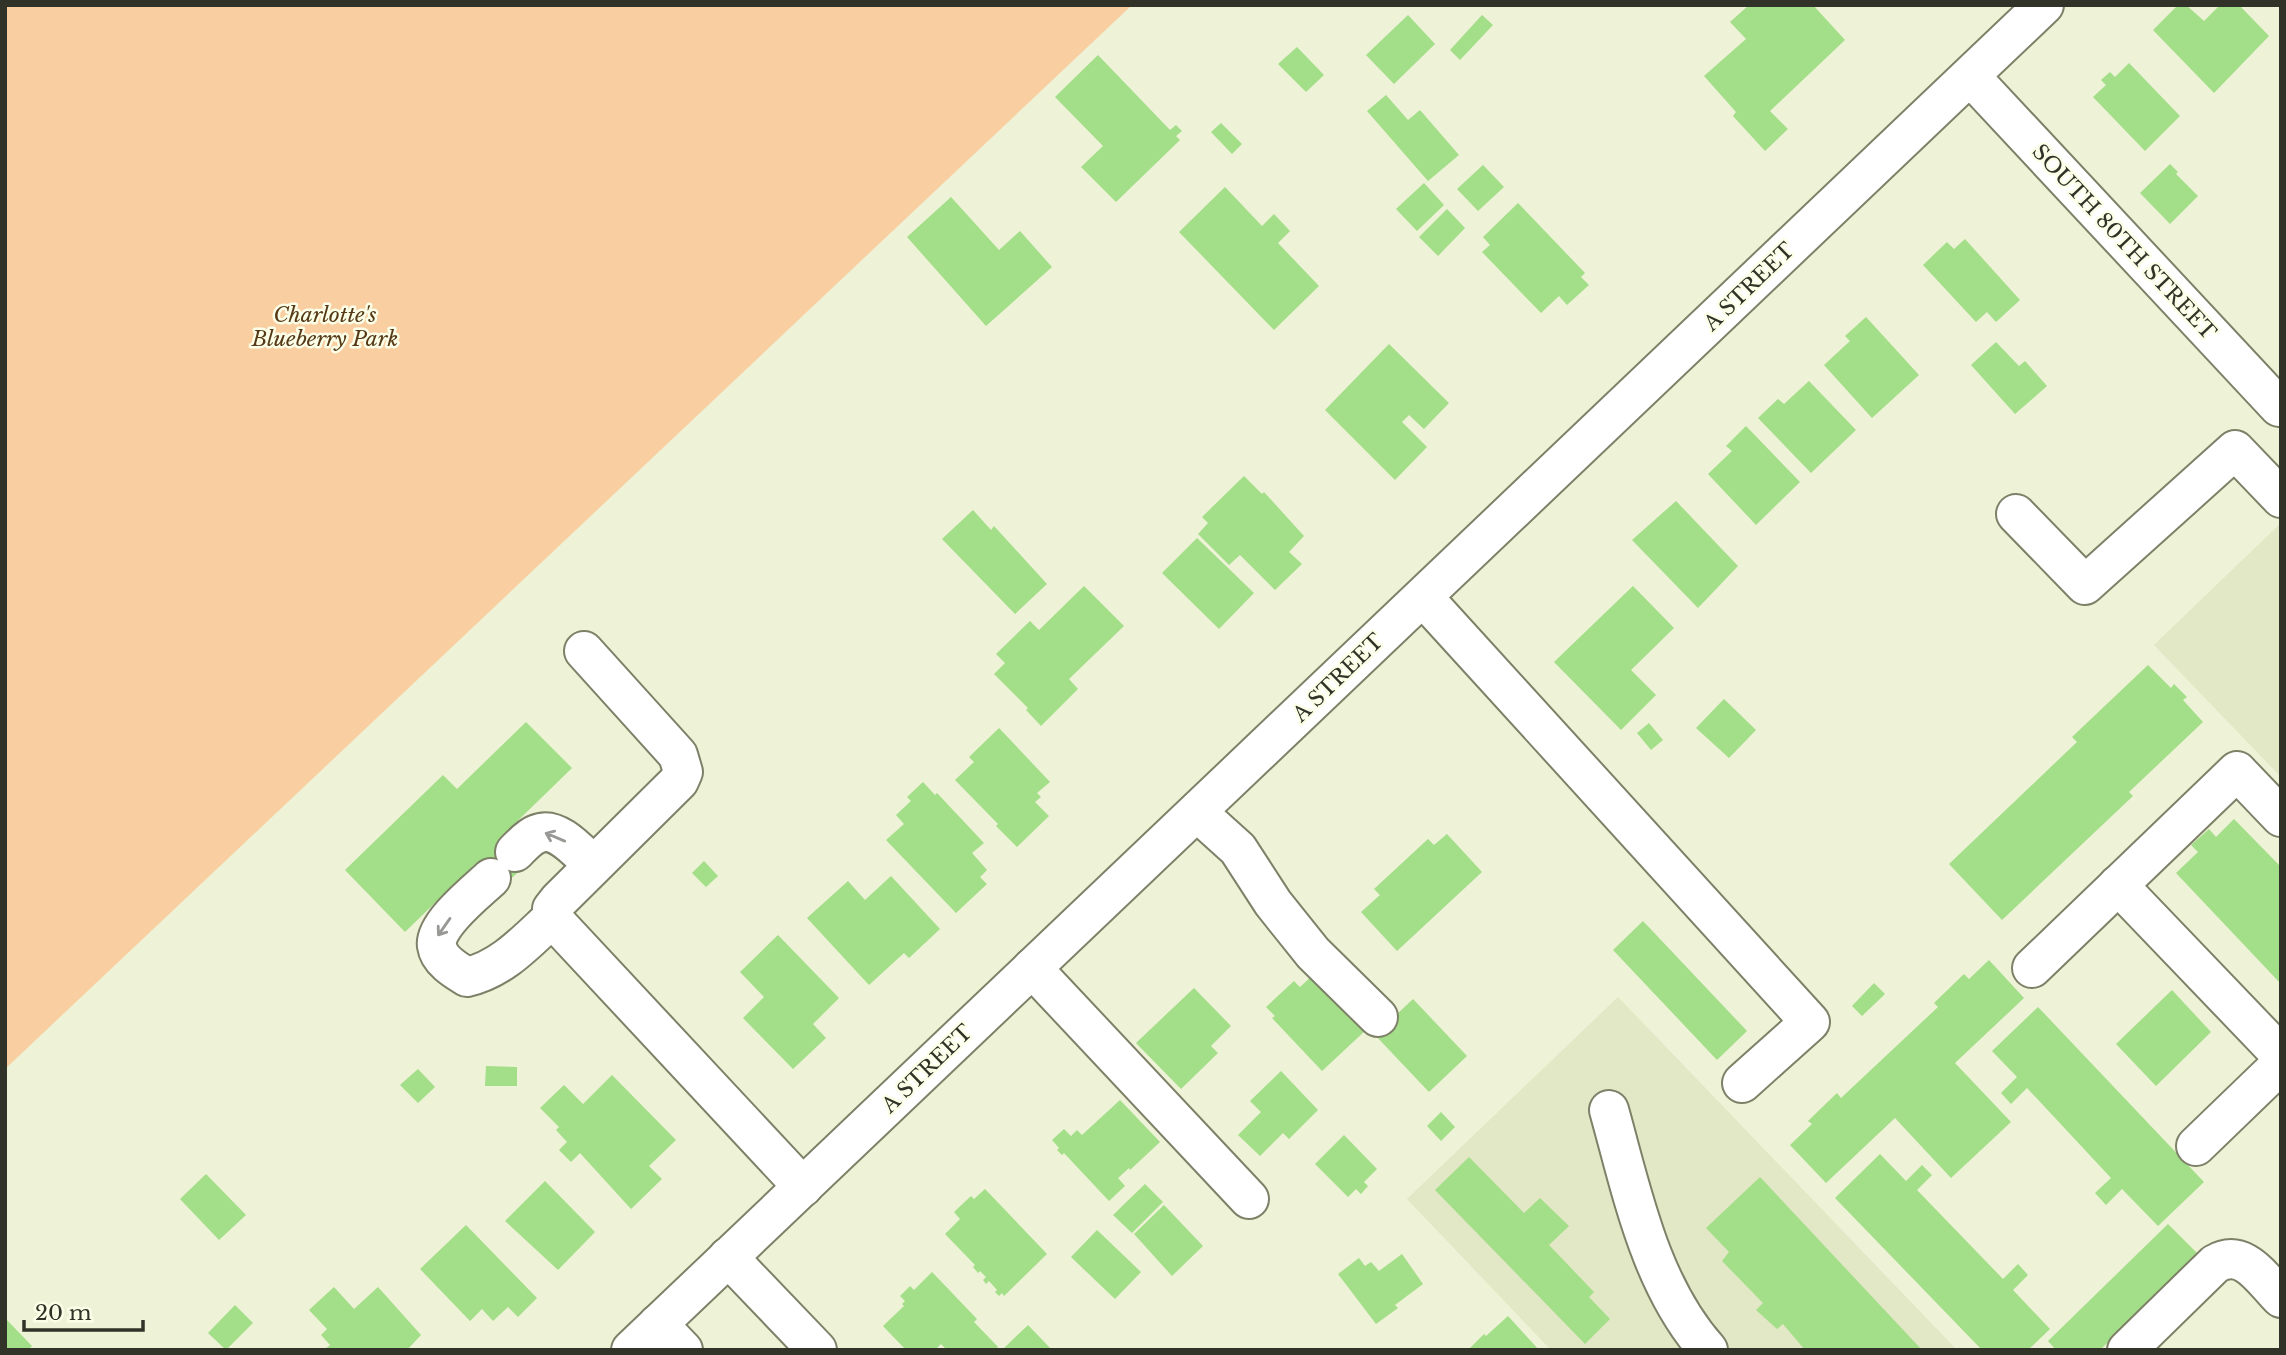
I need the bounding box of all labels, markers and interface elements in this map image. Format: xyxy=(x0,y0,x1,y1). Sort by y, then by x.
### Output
street label: SOUTH 80TH STREET xyxy=(2027,139,2221,345)
street label: A STREET xyxy=(1698,237,1800,337)
park label: Charlotte's Blueberry Park xyxy=(251,302,398,352)
street label: A STREET xyxy=(1287,628,1389,728)
one-way arrow xyxy=(545,829,566,842)
one-way arrow xyxy=(437,917,451,936)
street label: A STREET xyxy=(876,1019,978,1119)
scale bar xyxy=(24,1288,144,1332)
text: 20 m xyxy=(35,1300,92,1326)

